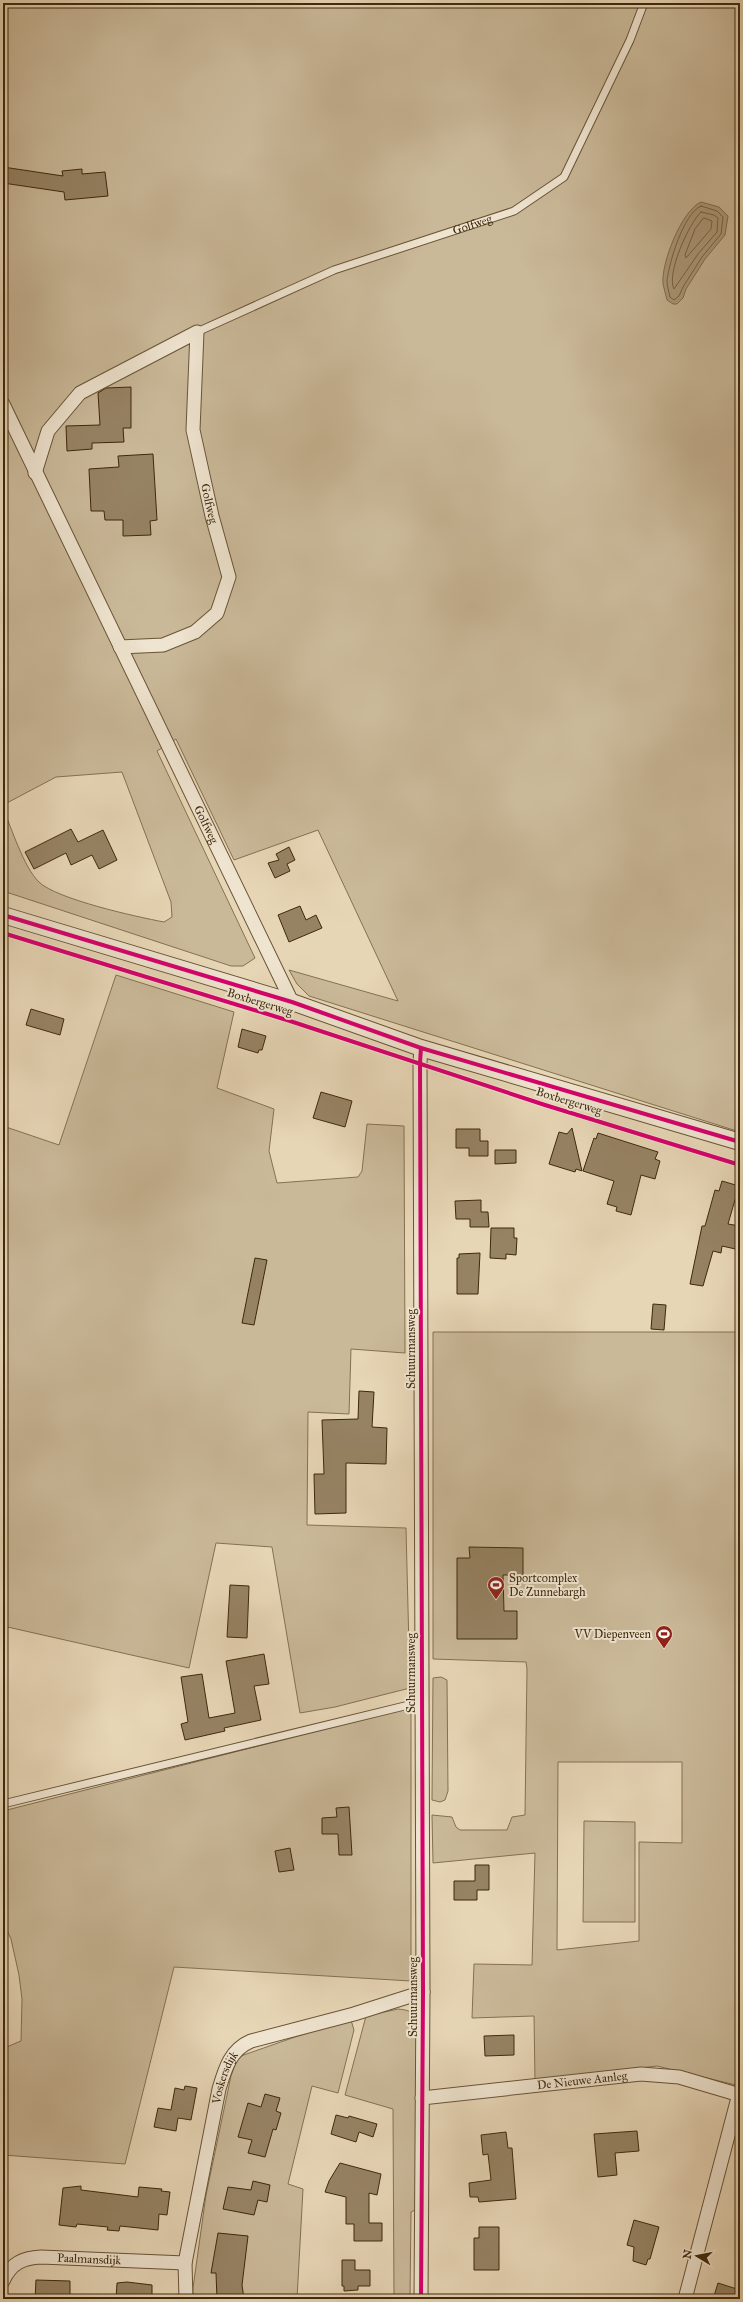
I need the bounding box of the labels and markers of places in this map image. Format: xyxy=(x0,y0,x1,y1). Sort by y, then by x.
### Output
place label: Sportcomplex De Zunnebargh xyxy=(509,1571,586,1600)
sports icon: Sportcomplex De Zunnebargh xyxy=(486,1575,506,1600)
sports icon: VV Diepenveen xyxy=(654,1624,674,1649)
place label: VV Diepenveen xyxy=(574,1627,652,1641)

